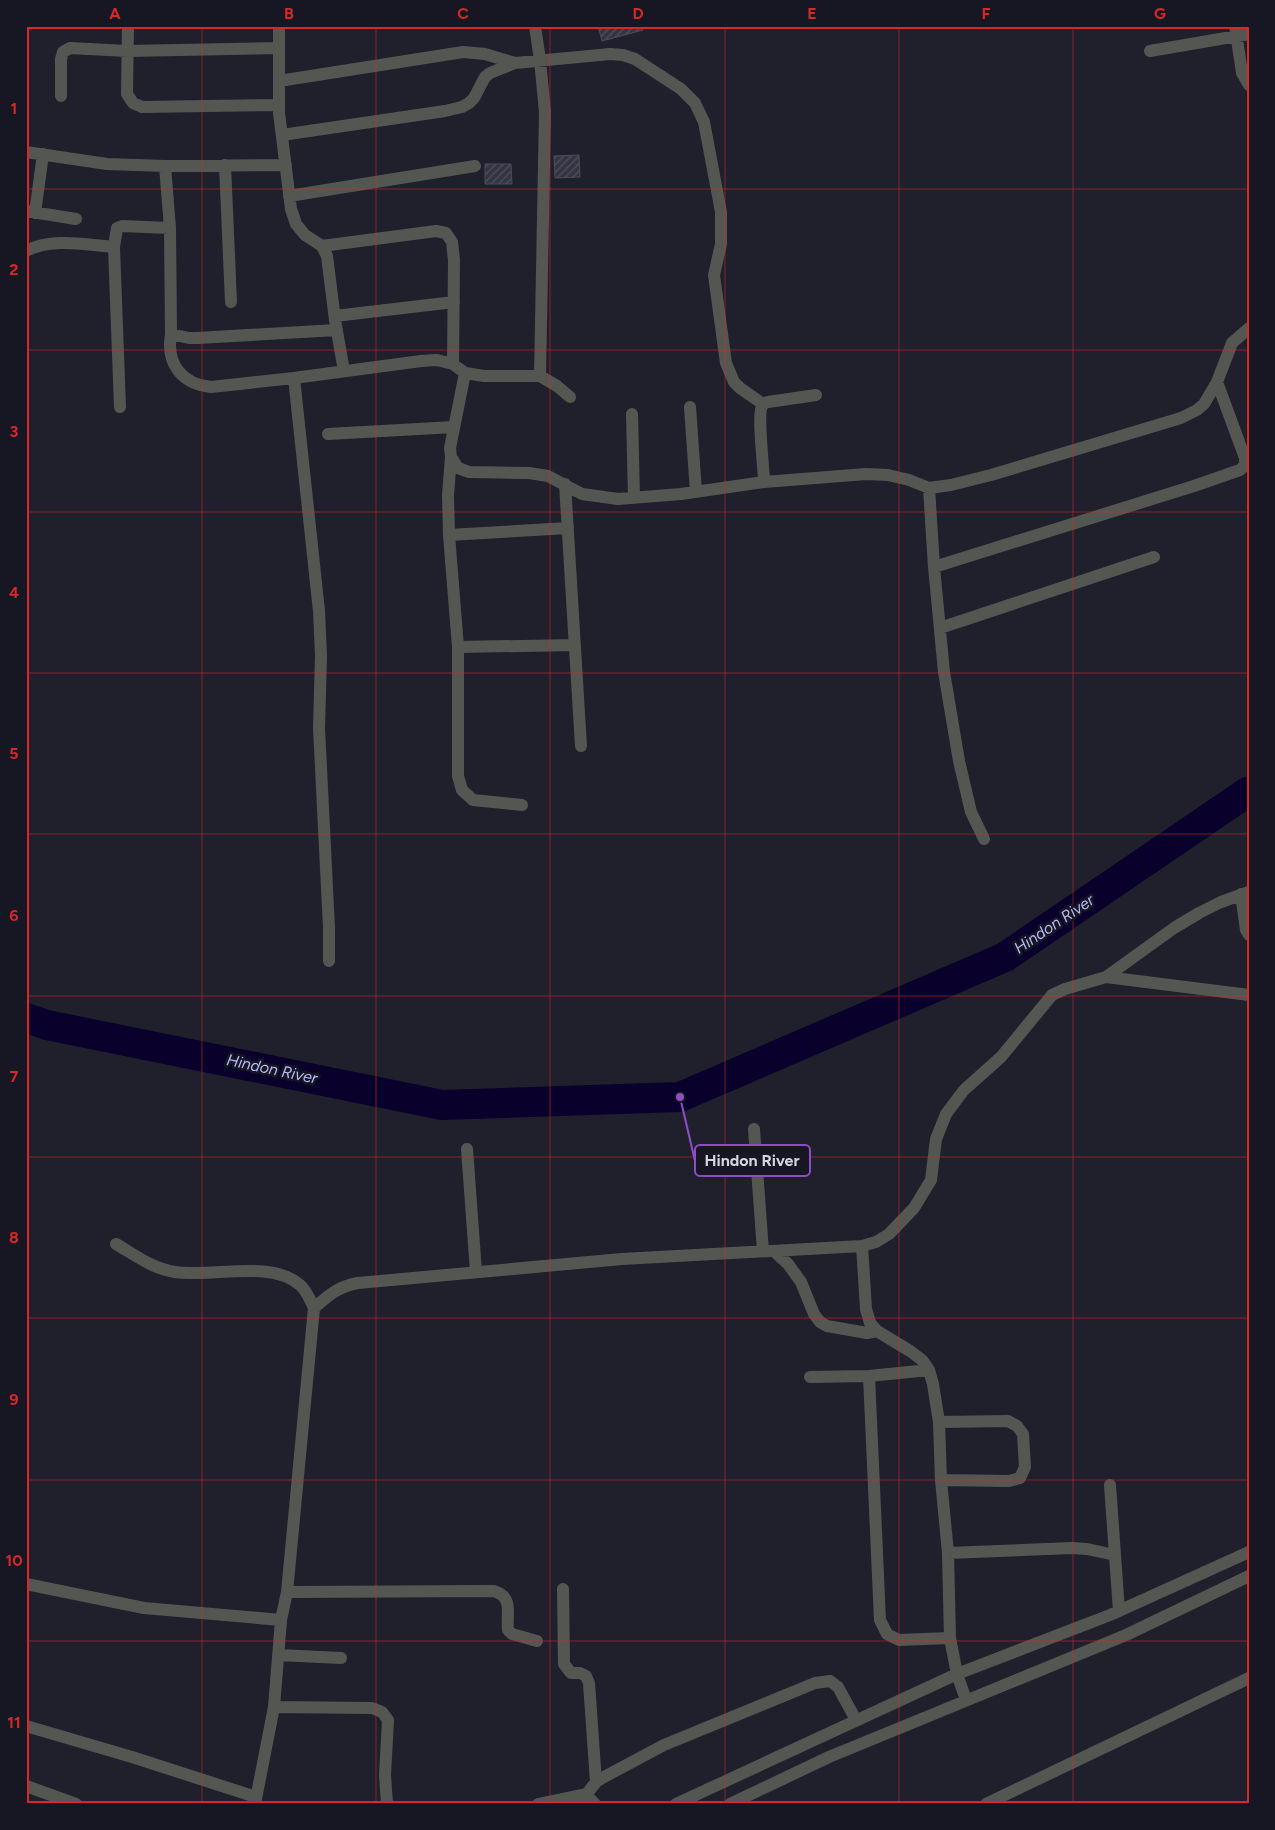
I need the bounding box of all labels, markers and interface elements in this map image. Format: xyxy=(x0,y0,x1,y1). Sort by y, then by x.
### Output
text: A xyxy=(109,4,121,23)
text: B xyxy=(284,4,294,23)
text: C xyxy=(457,4,469,23)
text: D xyxy=(632,4,644,23)
text: E xyxy=(807,4,817,23)
text: F xyxy=(982,4,991,23)
text: G xyxy=(1154,4,1166,23)
text: 1 xyxy=(11,99,17,118)
text: 2 xyxy=(9,260,19,279)
text: 3 xyxy=(10,422,19,441)
text: 4 xyxy=(9,583,19,602)
text: 5 xyxy=(9,744,19,763)
water label: Hindon River xyxy=(1010,890,1098,958)
text: 6 xyxy=(9,906,19,925)
water label: Hindon River xyxy=(225,1050,320,1088)
text: 7 xyxy=(10,1067,19,1086)
callout: Hindon River xyxy=(695,1145,810,1176)
text: Hindon River xyxy=(704,1151,800,1170)
text: 8 xyxy=(9,1228,19,1247)
text: 9 xyxy=(9,1390,19,1409)
text: 10 xyxy=(5,1551,23,1570)
text: 11 xyxy=(7,1713,21,1732)

